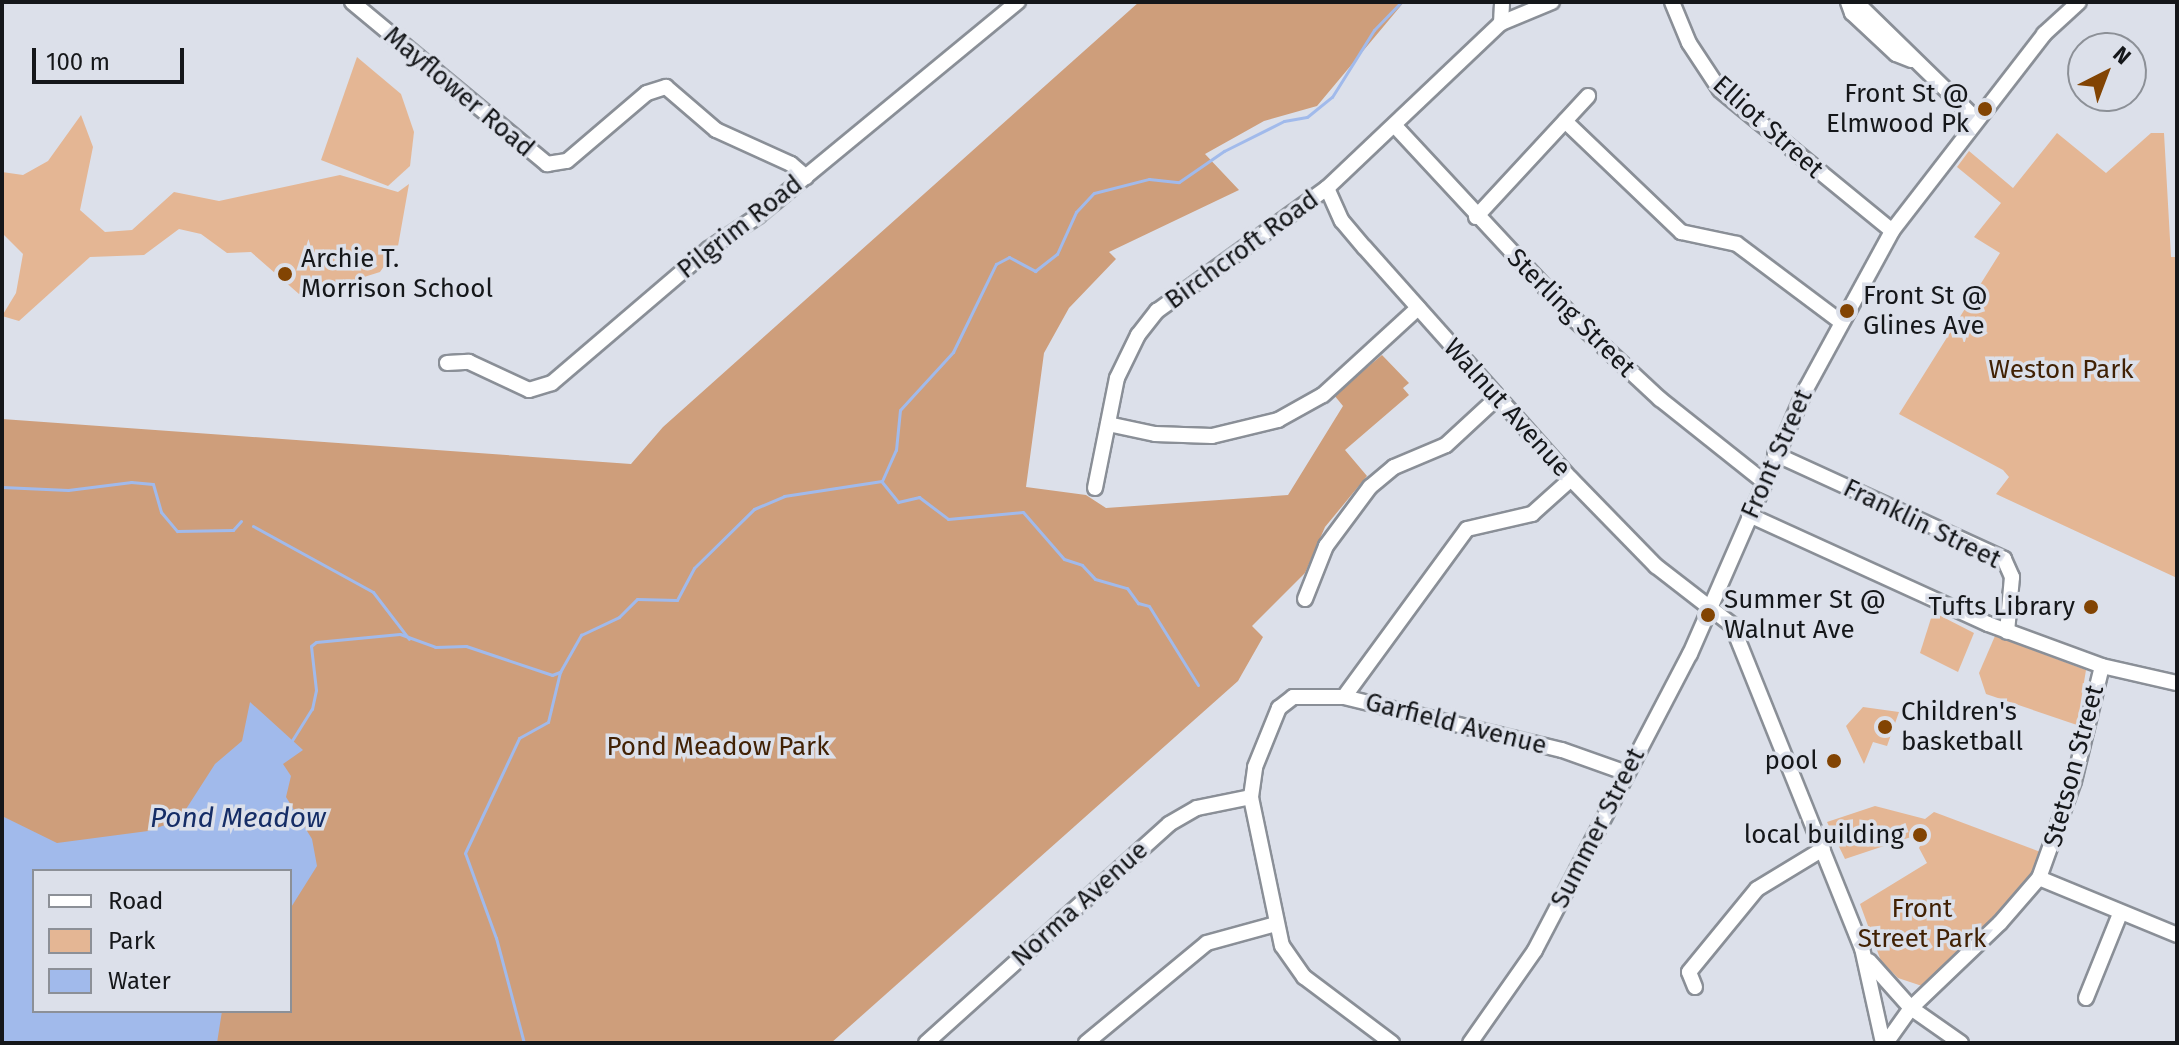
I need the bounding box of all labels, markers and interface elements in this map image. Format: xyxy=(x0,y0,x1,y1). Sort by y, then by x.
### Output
street label: Mayflower Road xyxy=(377,20,541,164)
scale bar xyxy=(36,32,188,82)
north arrow xyxy=(2067,32,2147,112)
text: N xyxy=(2108,40,2137,70)
text: 100 m xyxy=(46,48,110,76)
street label: Elliot Street xyxy=(1706,69,1830,185)
place label: Front St @ Elmwood Pk xyxy=(1826,78,1969,140)
marker: Front St @ Elmwood Pk xyxy=(1976,100,1994,118)
street label: Pilgrim Road xyxy=(671,169,809,285)
street label: Birchcroft Road xyxy=(1159,184,1325,316)
street label: Sterling Street xyxy=(1500,242,1642,384)
place label: Archie T. Morrison School xyxy=(301,243,493,304)
marker: Archie T. Morrison School xyxy=(276,265,294,283)
place label: Front St @ Glines Ave xyxy=(1863,280,1988,342)
marker: Front St @ Glines Ave xyxy=(1838,302,1856,320)
street label: Walnut Avenue xyxy=(1437,332,1577,484)
park label: Weston Park xyxy=(1988,354,2134,386)
street label: Front Street xyxy=(1735,384,1819,524)
street label: Franklin Street xyxy=(1838,472,2006,576)
place label: Summer St @ Walnut Ave xyxy=(1724,584,1886,646)
place label: Tufts Library xyxy=(1929,591,2075,623)
marker: Tufts Library xyxy=(2082,598,2100,616)
marker: Summer St @ Walnut Ave xyxy=(1699,606,1717,624)
street label: Stetson Street xyxy=(2037,681,2111,851)
street label: Garfield Avenue xyxy=(1362,686,1550,762)
place label: Children's basketball xyxy=(1901,696,2023,758)
marker: Children's basketball xyxy=(1876,718,1894,736)
park label: Pond Meadow Park xyxy=(607,731,829,763)
street label: Summer Street xyxy=(1544,743,1652,913)
place label: pool xyxy=(1765,745,1818,777)
marker: pool xyxy=(1825,752,1843,770)
water label: Pond Meadow xyxy=(150,801,326,835)
place label: local building xyxy=(1744,819,1904,851)
marker: local building xyxy=(1911,826,1929,844)
street label: Norma Avenue xyxy=(1005,835,1155,973)
legend xyxy=(32,869,292,1013)
text: Road xyxy=(108,887,163,915)
park label: Front Street Park xyxy=(1858,893,1986,954)
text: Park xyxy=(108,927,155,955)
text: Water xyxy=(108,967,171,995)

